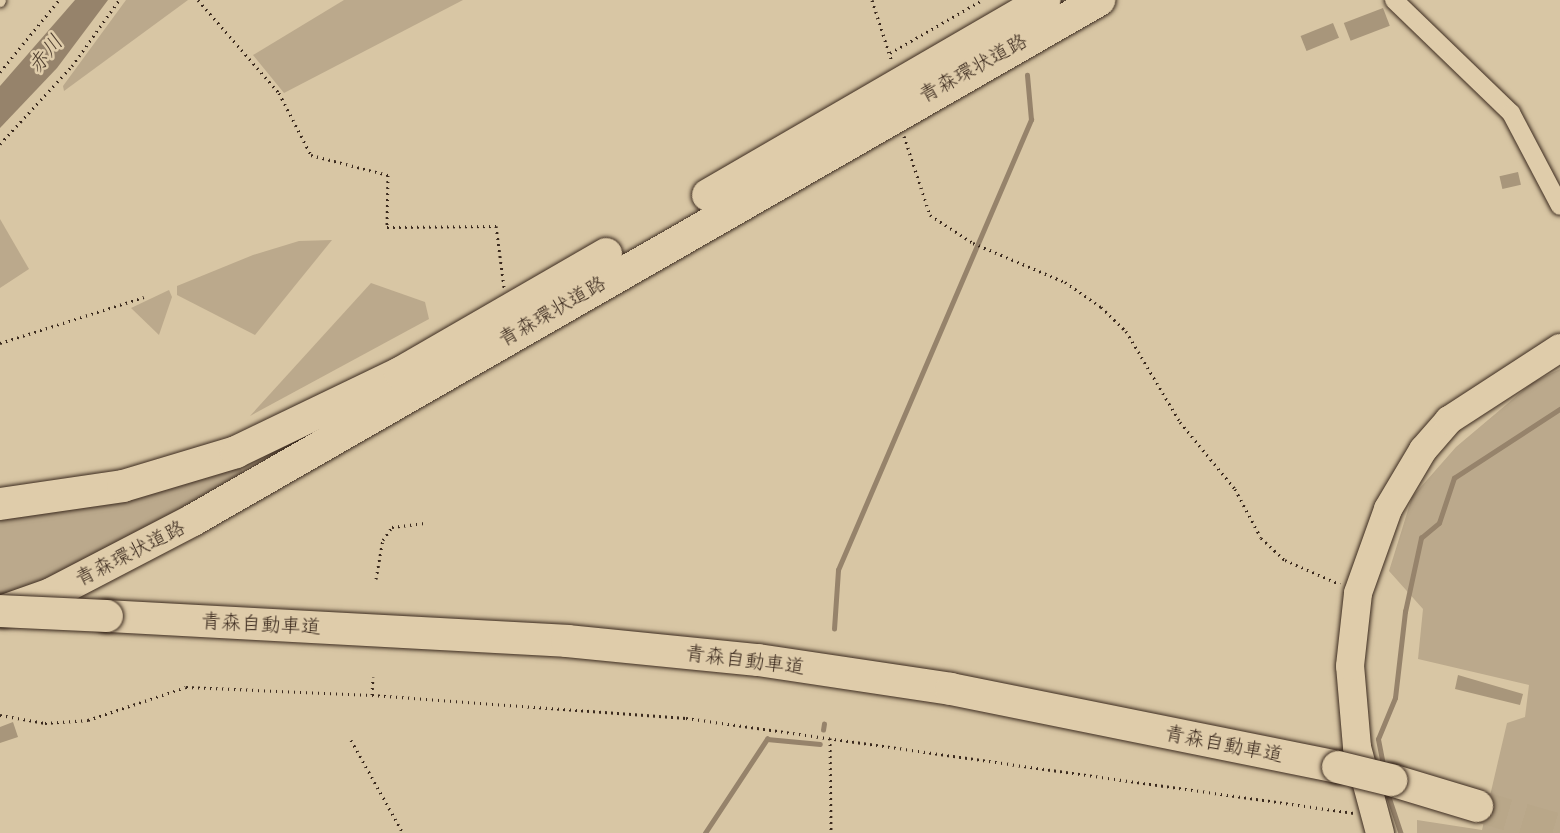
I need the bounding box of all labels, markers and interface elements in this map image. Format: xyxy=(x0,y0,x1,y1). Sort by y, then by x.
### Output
street label: 青森環状道路 xyxy=(915,28,1031,108)
water label: 赤川 xyxy=(22,30,68,78)
street label: 青森環状道路 xyxy=(494,271,610,351)
street label: 青森環状道路 xyxy=(71,515,189,591)
street label: 青森自動車道 xyxy=(200,609,322,639)
street label: 青森自動車道 xyxy=(684,641,806,679)
street label: 青森自動車道 xyxy=(1163,721,1285,767)

